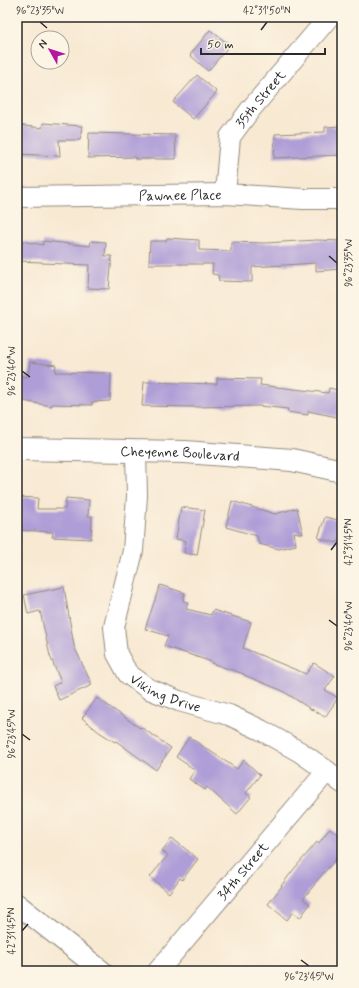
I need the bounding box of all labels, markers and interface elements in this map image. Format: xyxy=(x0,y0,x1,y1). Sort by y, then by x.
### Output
text: 96°23'35"W xyxy=(16,4,64,18)
text: 42°31'50"N xyxy=(243,4,291,18)
north arrow xyxy=(30,30,70,70)
scale bar xyxy=(201,30,325,56)
text: N xyxy=(35,37,51,52)
text: 50 m xyxy=(207,37,234,53)
street label: 35th Street xyxy=(232,66,290,132)
street label: Pawnee Place xyxy=(138,186,222,205)
text: 96°23'35"W xyxy=(342,239,356,287)
text: 96°23'40"W xyxy=(5,346,19,396)
street label: Cheyenne Boulevard xyxy=(120,443,240,466)
text: 42°31'45"N xyxy=(342,518,356,565)
text: 96°23'40"W xyxy=(342,601,356,651)
street label: Viking Drive xyxy=(126,670,203,717)
text: 96°23'45"W xyxy=(5,710,19,758)
street label: 34th Street xyxy=(214,838,273,904)
text: 42°31'45"N xyxy=(5,907,19,954)
text: 96°23'45"W xyxy=(285,970,333,984)

